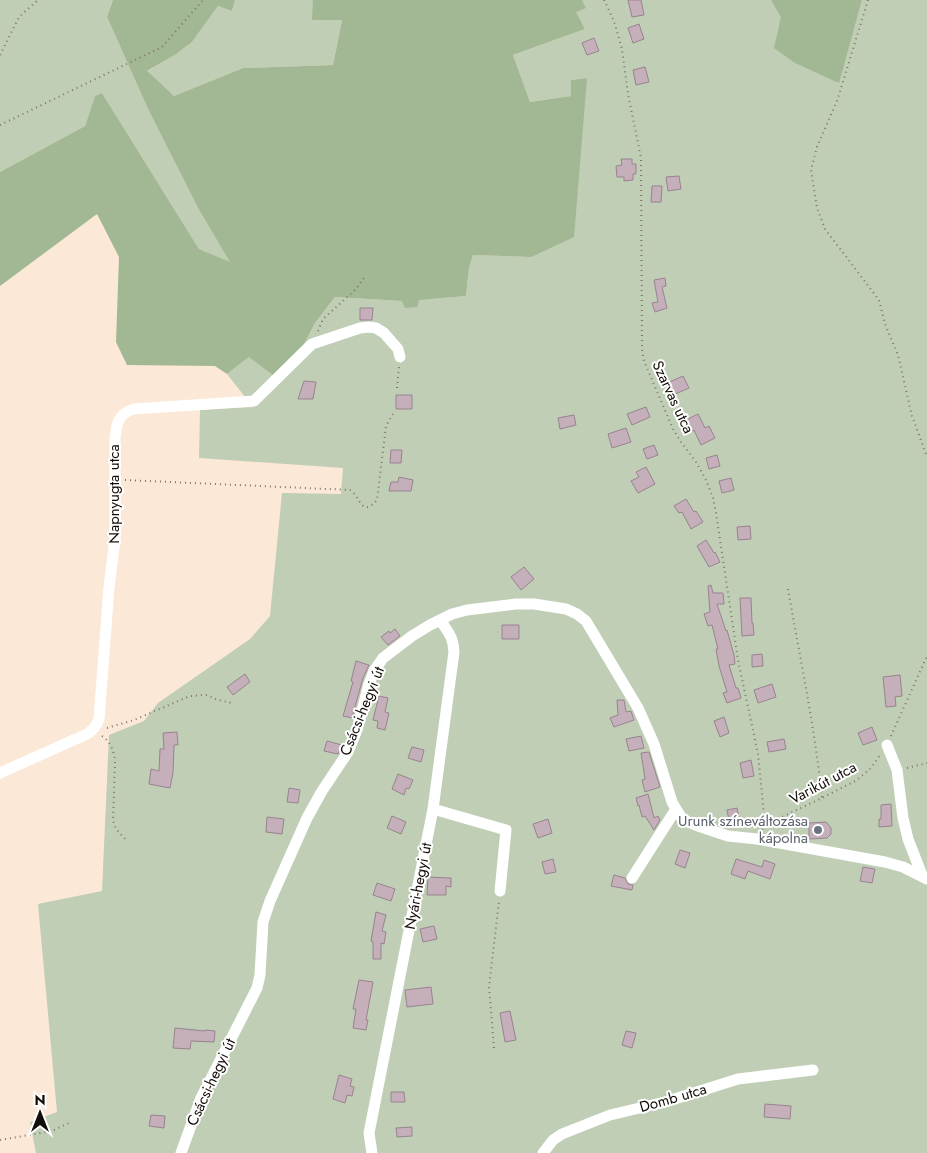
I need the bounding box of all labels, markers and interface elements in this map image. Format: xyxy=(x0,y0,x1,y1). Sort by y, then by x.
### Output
street label: Szarvas utca xyxy=(647,357,699,437)
street label: Napnyugta utca xyxy=(103,444,125,544)
street label: Csácsi-hegyi út xyxy=(334,663,390,759)
street label: Varikút utca xyxy=(786,756,860,810)
place label: Urunk színeváltozása kápolna xyxy=(678,810,808,849)
marker: Urunk színeváltozása kápolna xyxy=(812,824,824,836)
street label: Nyári-hegyi út xyxy=(399,840,437,931)
street label: Csácsi-hegyi út xyxy=(181,1034,241,1129)
street label: Domb utca xyxy=(637,1078,709,1118)
north arrow xyxy=(15,1088,65,1138)
text: N xyxy=(34,1090,46,1110)

